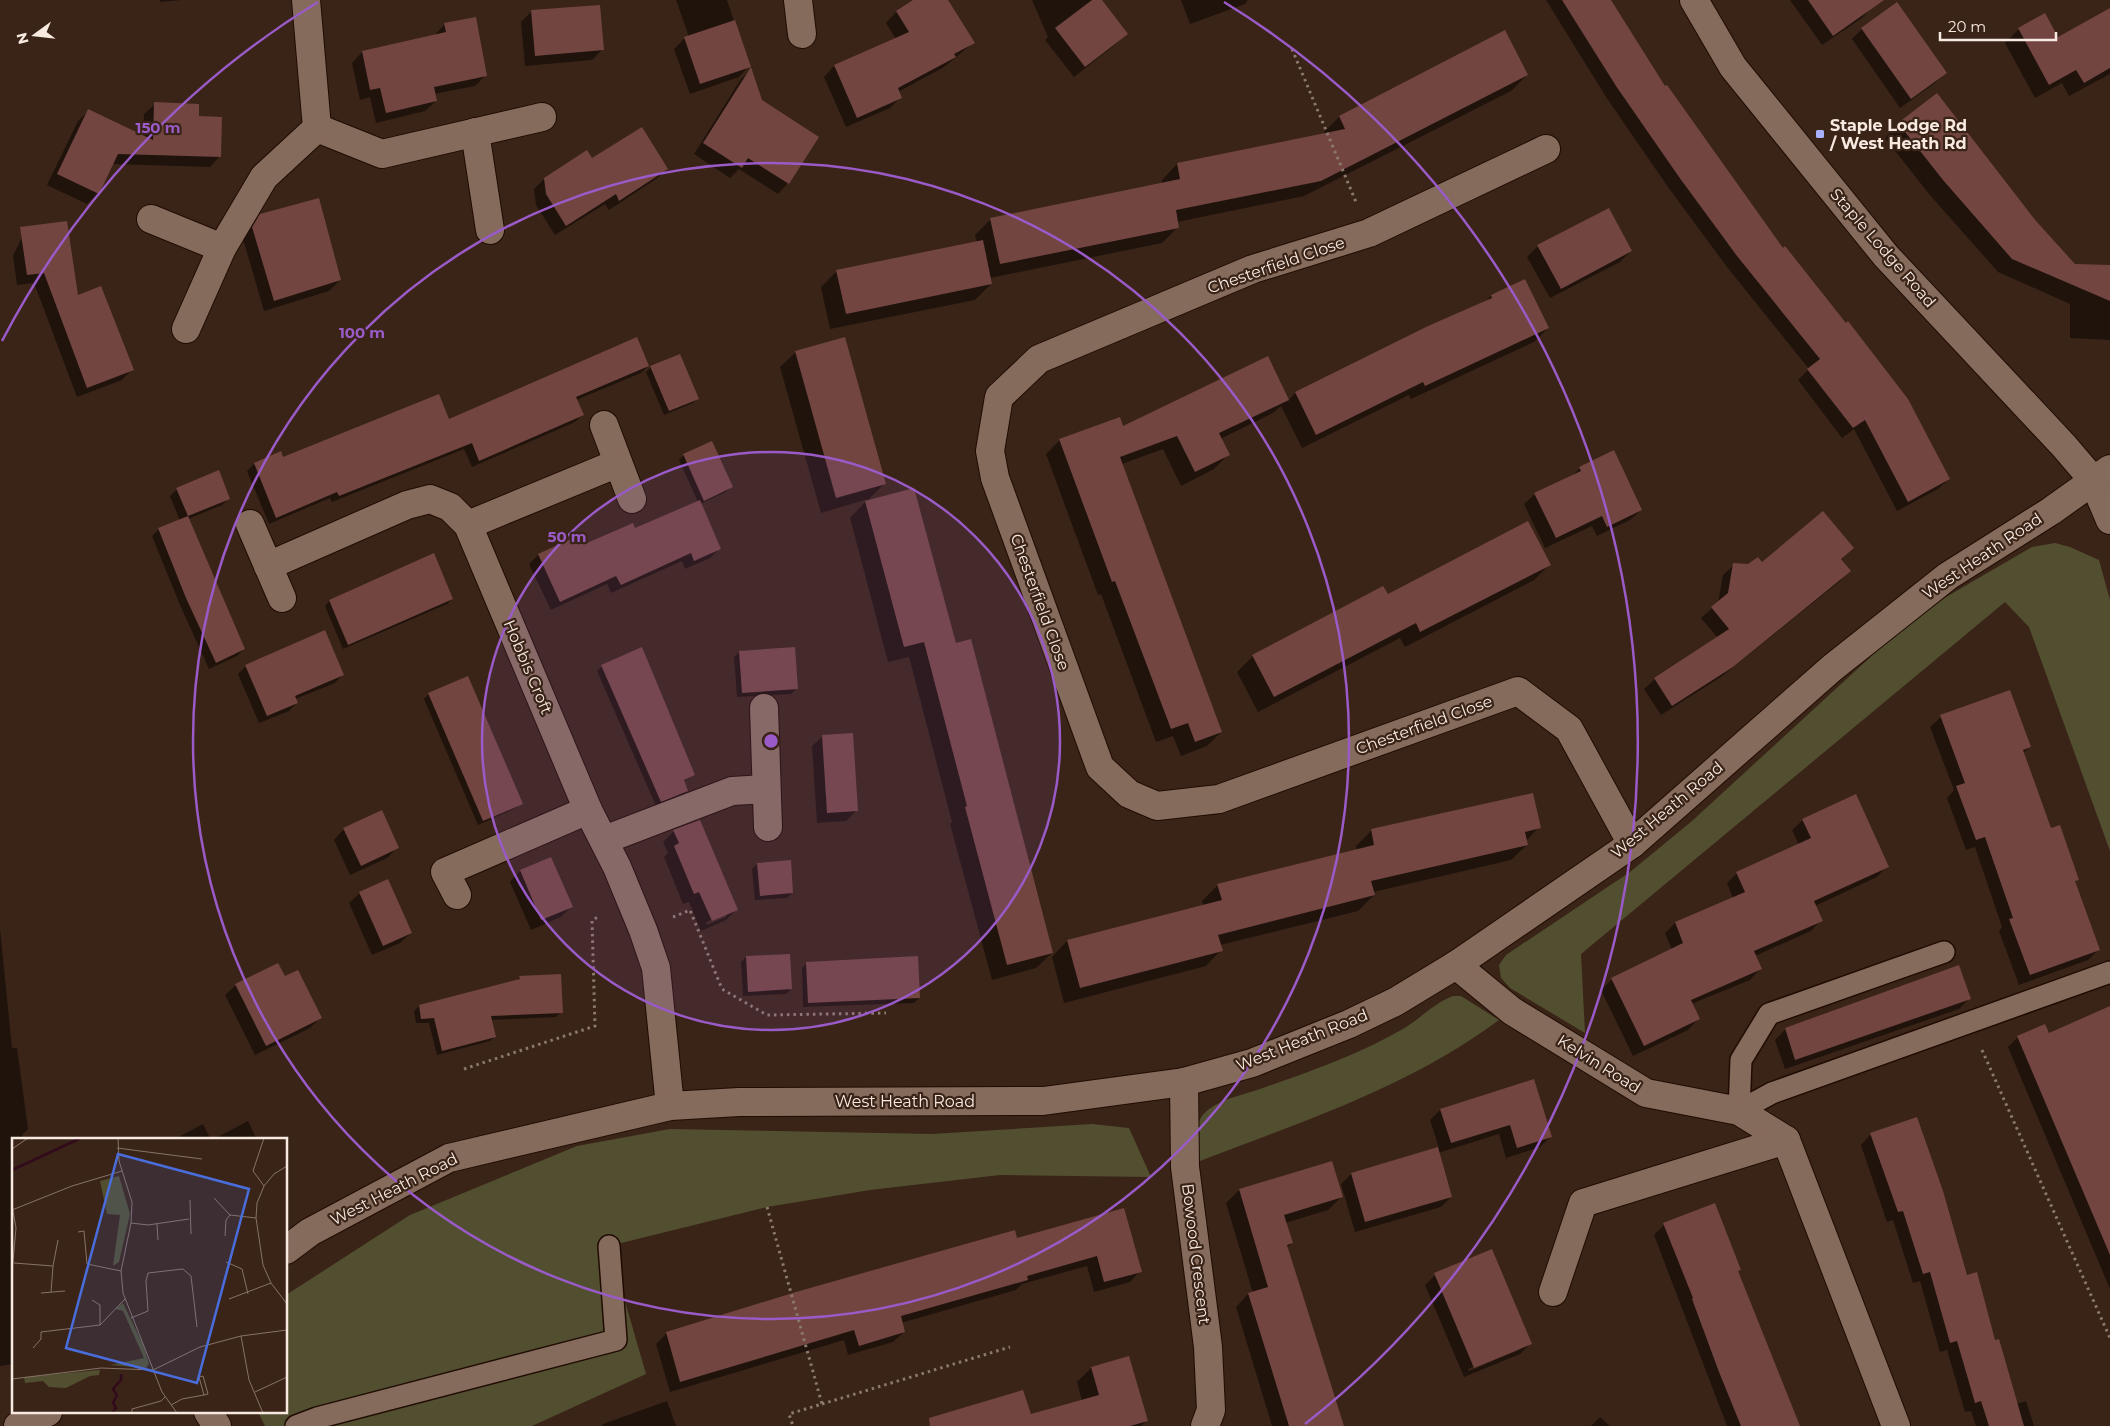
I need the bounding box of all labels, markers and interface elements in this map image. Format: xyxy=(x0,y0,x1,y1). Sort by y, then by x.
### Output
north arrow xyxy=(10,10,60,60)
scale bar xyxy=(1940,10,2056,42)
text: 20 m xyxy=(1948,17,1986,36)
text: N xyxy=(12,31,33,46)
place label: Staple Lodge Rd / West Heath Rd xyxy=(1829,116,1967,153)
text: 150 m xyxy=(136,118,180,137)
marker: Staple Lodge Rd / West Heath Rd xyxy=(1814,128,1826,140)
street label: Staple Lodge Road xyxy=(1826,185,1940,311)
street label: Chesterfield Close xyxy=(1205,233,1347,297)
text: 100 m xyxy=(339,323,385,342)
street label: West Heath Road xyxy=(1919,509,2045,603)
text: 50 m xyxy=(547,527,587,546)
street label: Chesterfield Close xyxy=(1006,531,1074,673)
street label: Hobbis Croft xyxy=(500,617,557,717)
street label: Chesterfield Close xyxy=(1353,691,1495,759)
centre of rings xyxy=(762,732,780,750)
street label: West Heath Road xyxy=(1607,758,1727,862)
street label: West Heath Road xyxy=(1233,1005,1371,1075)
street label: Kelvin Road xyxy=(1554,1031,1644,1097)
street label: West Heath Road xyxy=(835,1092,975,1111)
inset map xyxy=(12,1138,288,1414)
street label: West Heath Road xyxy=(327,1149,461,1229)
street label: Bowood Crescent xyxy=(1178,1183,1214,1326)

